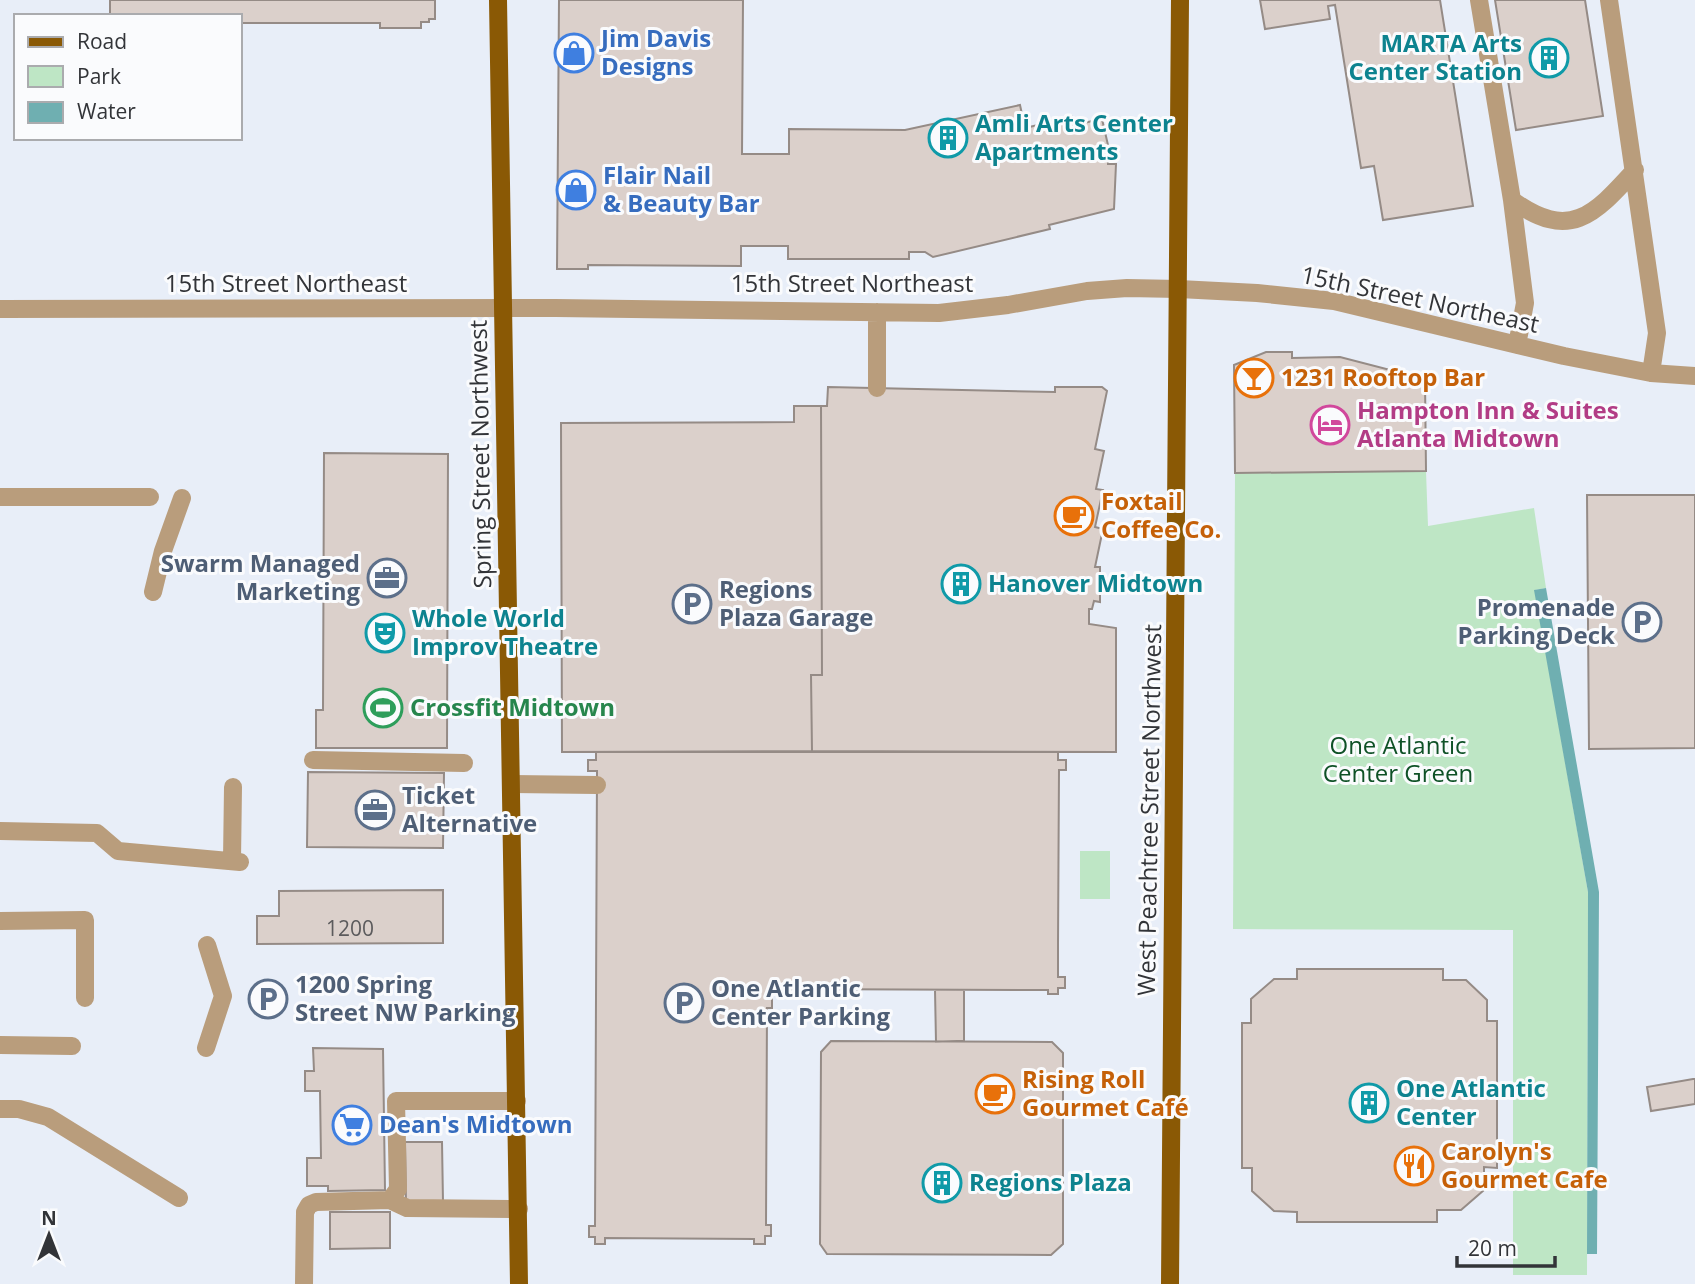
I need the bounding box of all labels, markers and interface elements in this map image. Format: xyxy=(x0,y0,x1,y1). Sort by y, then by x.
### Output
legend xyxy=(14,14,242,140)
place label: Jim Davis Designs xyxy=(599,21,711,82)
place label: MARTA Arts Center Station xyxy=(1349,26,1522,87)
text: Road xyxy=(77,27,127,55)
shop icon: Jim Davis Designs xyxy=(553,32,595,74)
building icon: MARTA Arts Center Station xyxy=(1528,37,1570,79)
text: Park xyxy=(77,62,121,90)
text: Water xyxy=(77,97,136,125)
place label: Amli Arts Center Apartments xyxy=(975,106,1173,167)
building icon: Amli Arts Center Apartments xyxy=(927,117,969,159)
place label: Flair Nail & Beauty Bar xyxy=(603,158,760,219)
shop icon: Flair Nail & Beauty Bar xyxy=(555,169,597,211)
street label: 15th Street Northeast xyxy=(1298,257,1542,340)
street label: 15th Street Northeast xyxy=(165,266,407,299)
street label: 15th Street Northeast xyxy=(731,266,973,299)
street label: Spring Street Northwest xyxy=(461,319,498,589)
bar icon: 1231 Rooftop Bar xyxy=(1233,357,1275,399)
place label: 1231 Rooftop Bar xyxy=(1281,360,1485,393)
place label: Hampton Inn & Suites Atlanta Midtown xyxy=(1357,393,1619,454)
hotel icon: Hampton Inn & Suites Atlanta Midtown xyxy=(1309,404,1351,446)
place label: Foxtail Coffee Co. xyxy=(1101,484,1221,545)
cafe icon: Foxtail Coffee Co. xyxy=(1053,495,1095,537)
place label: Swarm Managed Marketing xyxy=(161,546,360,607)
office icon: Swarm Managed Marketing xyxy=(366,557,408,599)
building icon: Hanover Midtown xyxy=(940,563,982,605)
place label: Hanover Midtown xyxy=(988,566,1203,599)
place label: Regions Plaza Garage xyxy=(719,572,873,633)
parking icon: Regions Plaza Garage xyxy=(671,583,713,625)
place label: Promenade Parking Deck xyxy=(1458,590,1615,651)
place label: Whole World Improv Theatre xyxy=(412,601,598,662)
parking icon: Promenade Parking Deck xyxy=(1621,601,1663,643)
theatre icon: Whole World Improv Theatre xyxy=(364,612,406,654)
street label: West Peachtree Street Northwest xyxy=(1129,624,1168,996)
sports icon: Crossfit Midtown xyxy=(362,687,404,729)
place label: Crossfit Midtown xyxy=(410,690,615,723)
park label: One Atlantic Center Green xyxy=(1323,728,1473,789)
place label: Ticket Alternative xyxy=(402,778,537,839)
office icon: Ticket Alternative xyxy=(354,789,396,831)
house number: 1200 xyxy=(326,914,374,942)
place label: 1200 Spring Street NW Parking xyxy=(295,967,516,1028)
place label: One Atlantic Center Parking xyxy=(711,971,890,1032)
parking icon: 1200 Spring Street NW Parking xyxy=(247,978,289,1020)
parking icon: One Atlantic Center Parking xyxy=(663,982,705,1024)
place label: Rising Roll Gourmet Café xyxy=(1022,1062,1189,1123)
place label: One Atlantic Center xyxy=(1396,1071,1546,1132)
cafe icon: Rising Roll Gourmet Café xyxy=(974,1073,1016,1115)
building icon: One Atlantic Center xyxy=(1348,1082,1390,1124)
supermarket icon: Dean's Midtown xyxy=(331,1104,373,1146)
place label: Dean's Midtown xyxy=(379,1107,573,1140)
place label: Carolyn's Gourmet Cafe xyxy=(1441,1134,1608,1195)
restaurant icon: Carolyn's Gourmet Cafe xyxy=(1393,1145,1435,1187)
building icon: Regions Plaza xyxy=(921,1162,963,1204)
place label: Regions Plaza xyxy=(969,1165,1132,1198)
north arrow xyxy=(14,1200,84,1270)
text: N xyxy=(41,1205,57,1231)
scale bar xyxy=(1457,1224,1555,1268)
text: 20 m xyxy=(1468,1234,1517,1262)

